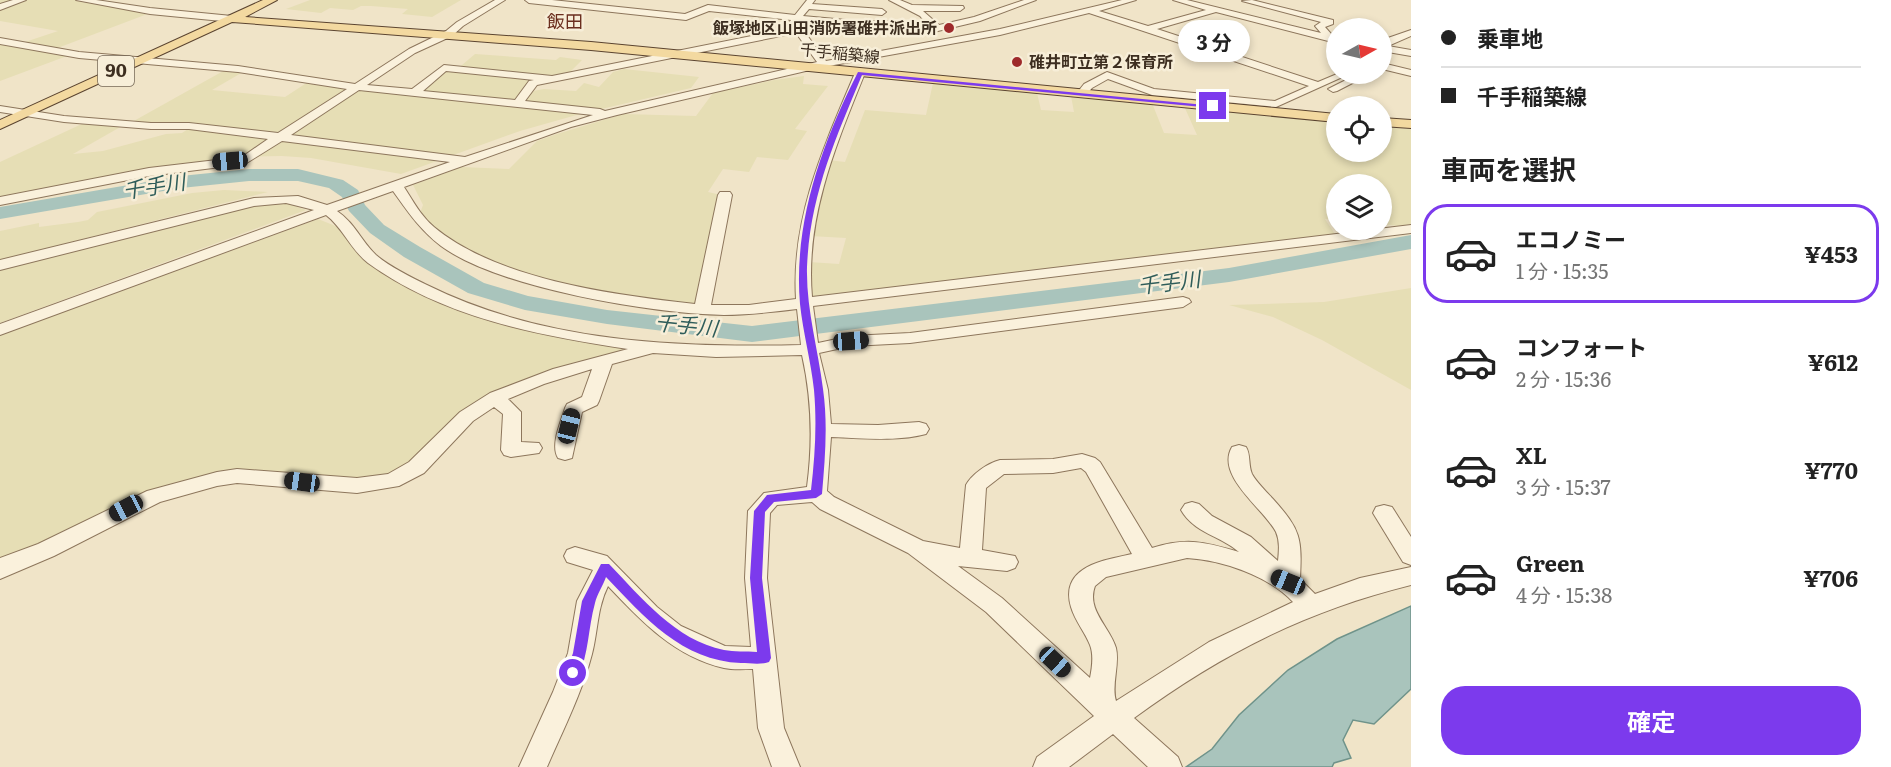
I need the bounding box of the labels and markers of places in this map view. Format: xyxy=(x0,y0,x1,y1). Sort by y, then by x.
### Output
place label: 飯塚地区山田消防署碓井派出所 xyxy=(712,15,937,39)
marker: 飯塚地区山田消防署碓井派出所 xyxy=(942,21,956,35)
place label: 碓井町立第２保育所 xyxy=(1029,49,1173,73)
marker: 碓井町立第２保育所 xyxy=(1010,55,1024,69)

